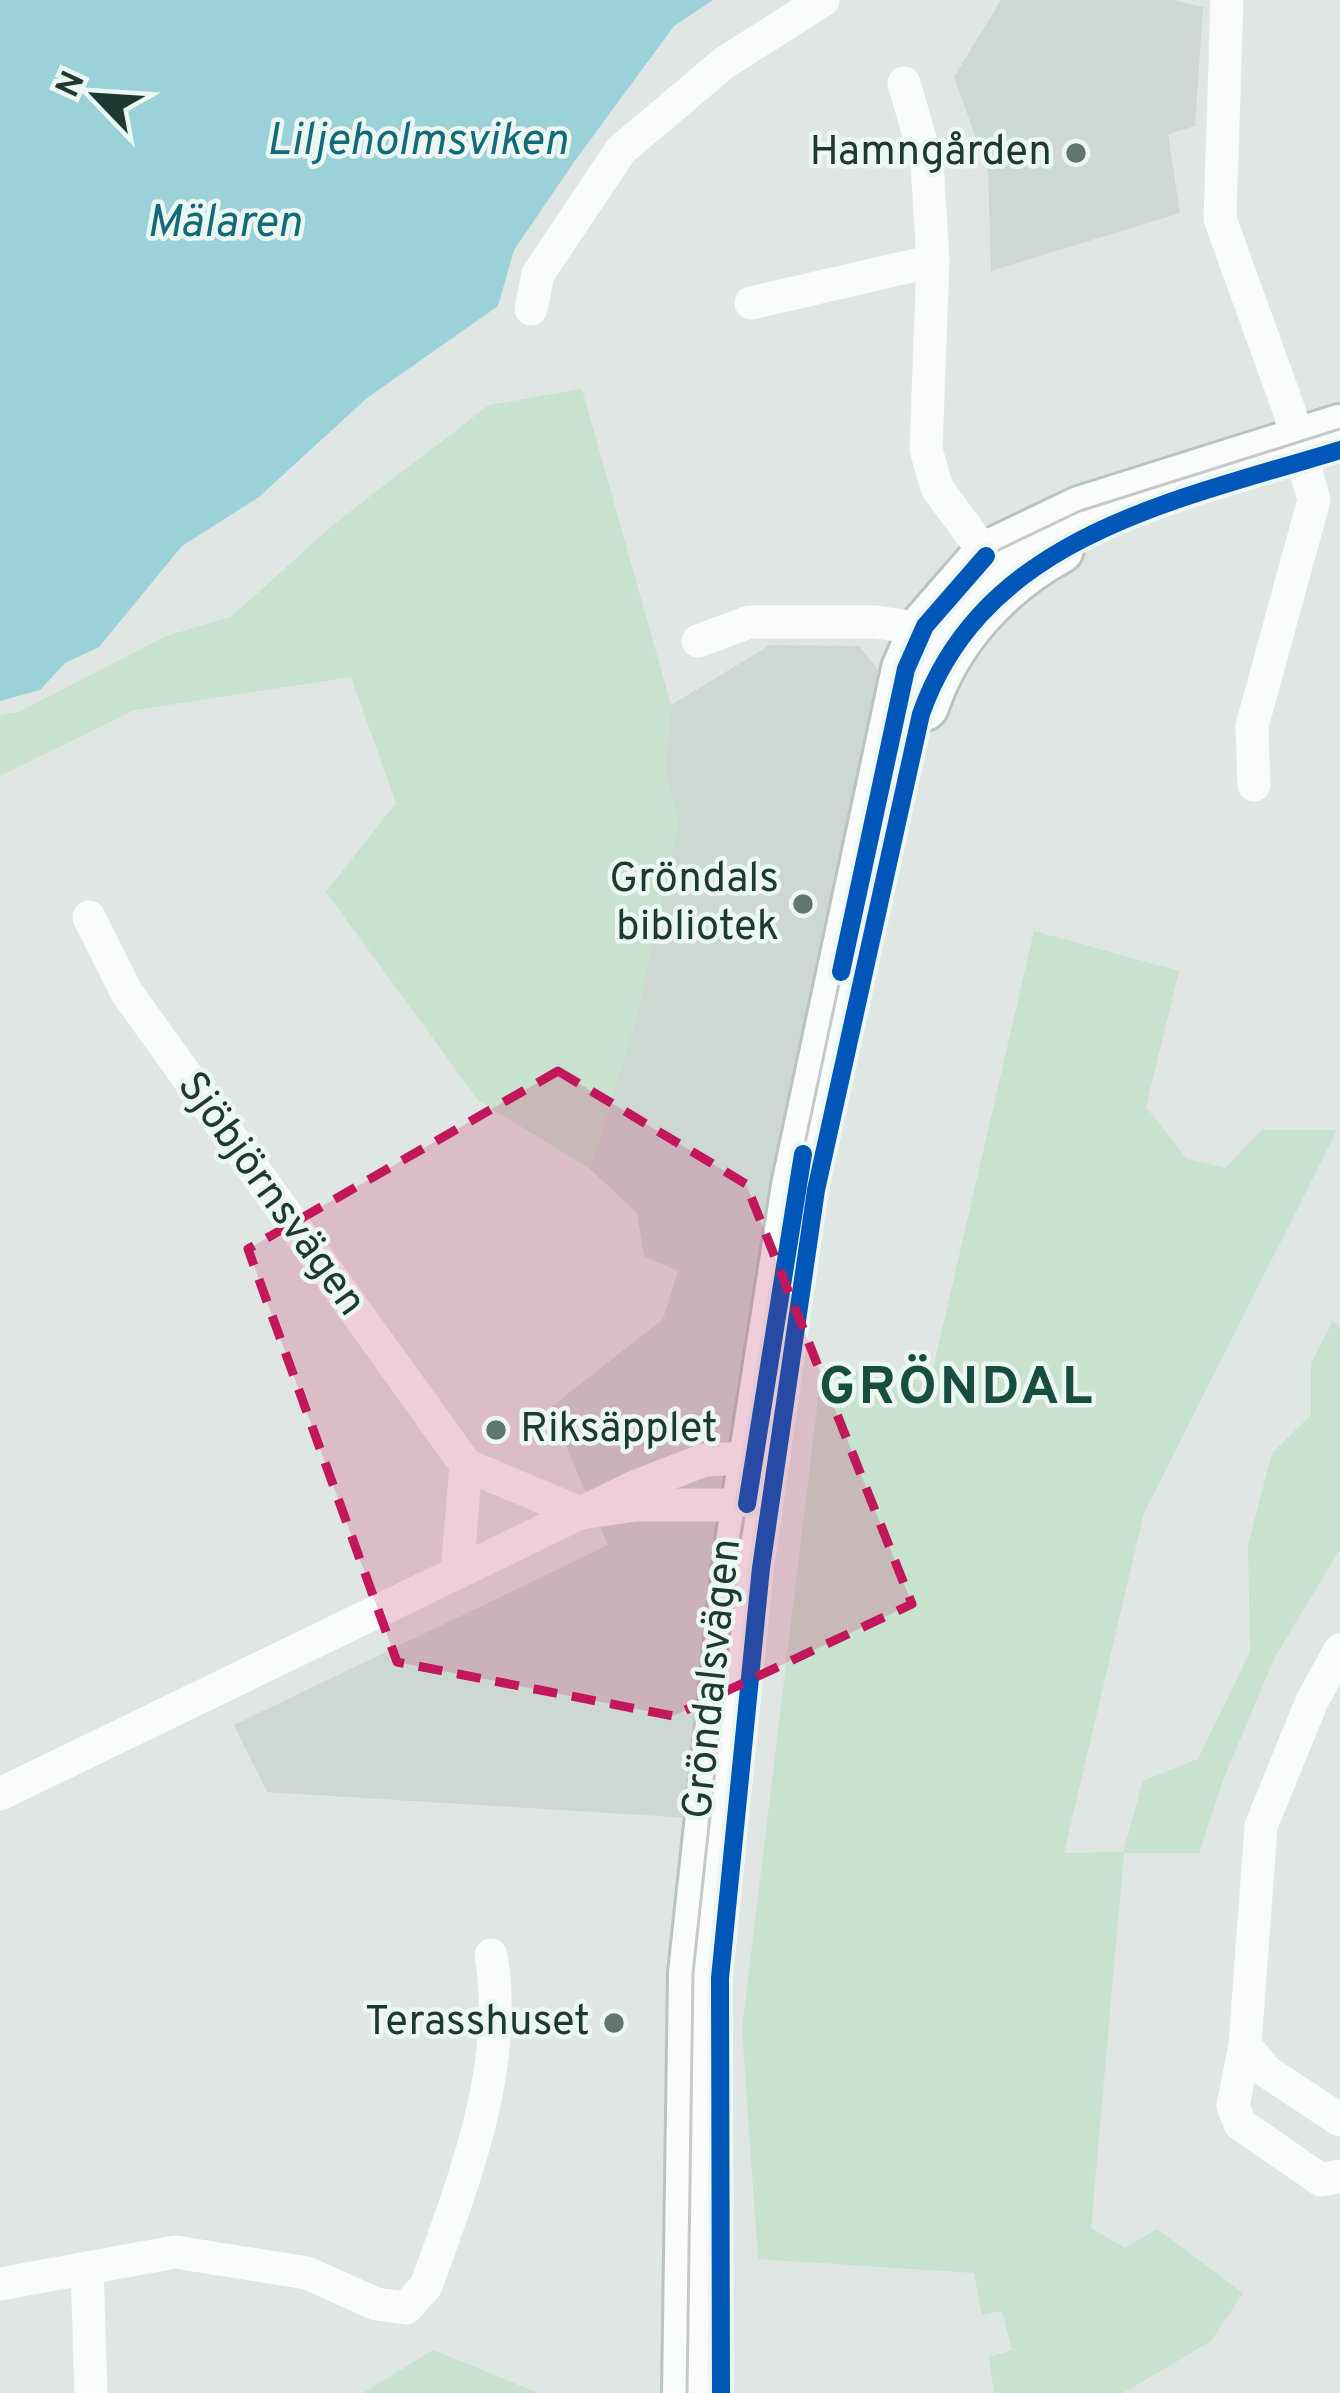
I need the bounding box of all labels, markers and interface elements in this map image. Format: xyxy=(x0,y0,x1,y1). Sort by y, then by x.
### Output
north arrow xyxy=(36,36,156,156)
text: N xyxy=(48,65,96,105)
water label: Liljeholmsviken xyxy=(266,114,568,171)
place label: Hamngården xyxy=(810,127,1052,180)
marker: Hamngården xyxy=(1063,140,1089,166)
water label: Mälaren xyxy=(146,196,302,253)
place label: Gröndals bibliotek xyxy=(609,854,779,955)
marker: Gröndals bibliotek xyxy=(790,891,816,917)
street label: Sjöbjörnsvägen xyxy=(164,1063,376,1327)
district label: GRÖNDAL xyxy=(819,1354,1095,1424)
place label: Riksäpplet xyxy=(520,1404,718,1457)
marker: Riksäpplet xyxy=(483,1417,509,1443)
street label: Gröndalsvägen xyxy=(673,1536,755,1822)
place label: Terasshuset xyxy=(365,1997,590,2050)
marker: Terasshuset xyxy=(601,2010,627,2036)

